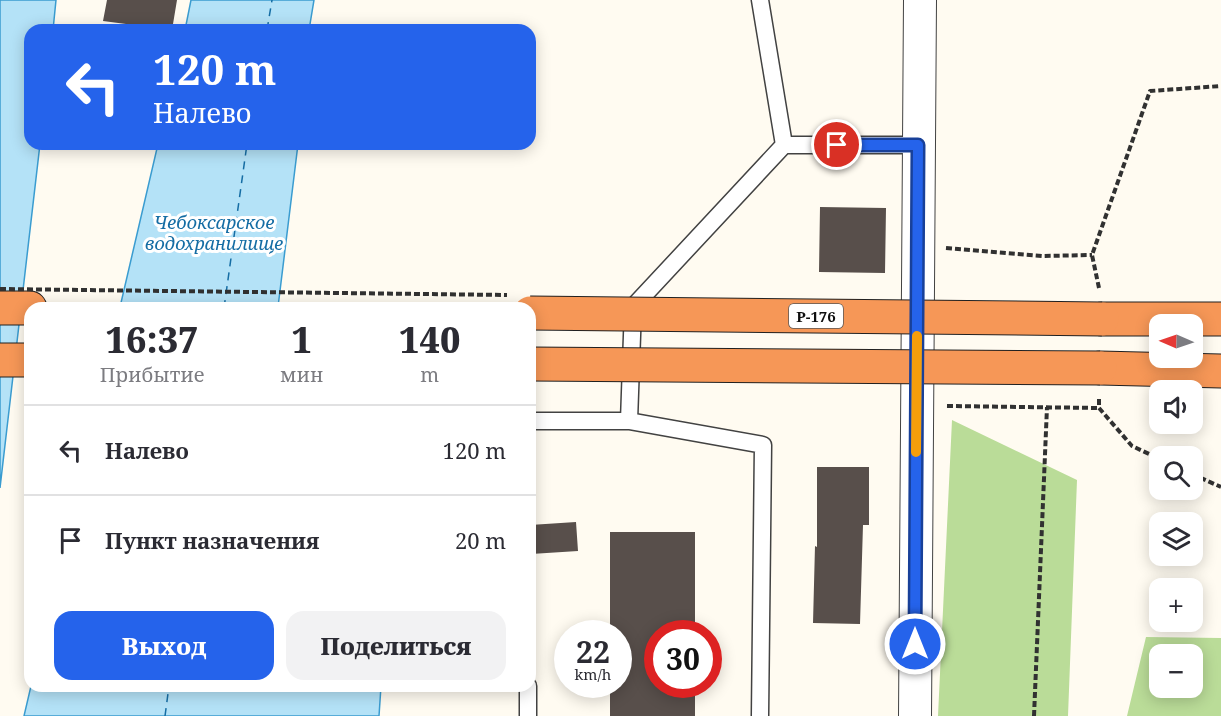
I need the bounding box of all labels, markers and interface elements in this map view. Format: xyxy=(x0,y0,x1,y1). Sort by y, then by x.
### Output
text: 120 m xyxy=(153,40,277,97)
icon: left xyxy=(54,48,132,126)
text: Налево xyxy=(153,94,251,131)
pin xyxy=(811,119,862,170)
icon: arrive xyxy=(820,128,853,161)
water label: Чебоксарское водохранилище xyxy=(145,210,283,255)
road number: Р-176 xyxy=(789,304,843,328)
north arrow xyxy=(1149,314,1203,368)
map controls xyxy=(1149,314,1203,698)
text: 16:37 xyxy=(106,315,198,364)
text: 1 xyxy=(292,315,312,364)
text: 140 xyxy=(399,315,460,364)
text: Прибытие xyxy=(100,361,204,388)
text: мин xyxy=(280,361,323,388)
text: m xyxy=(420,361,439,388)
button: sound xyxy=(1149,380,1203,434)
icon: left xyxy=(54,434,87,467)
text: Налево xyxy=(105,435,189,465)
text: 120 m xyxy=(443,435,506,465)
button: search xyxy=(1149,446,1203,500)
button: layers xyxy=(1149,512,1203,566)
icon: arrive xyxy=(54,524,87,557)
text: Пункт назначения xyxy=(105,525,319,555)
text: 20 m xyxy=(455,525,506,555)
button: + xyxy=(1149,578,1203,632)
button: Выход xyxy=(54,611,274,680)
button: Поделиться xyxy=(286,611,506,680)
position arrow xyxy=(883,612,947,676)
speed limit sign: 30 xyxy=(644,620,722,698)
text: 22 xyxy=(576,631,610,672)
button: − xyxy=(1149,644,1203,698)
text: km/h xyxy=(575,664,611,684)

